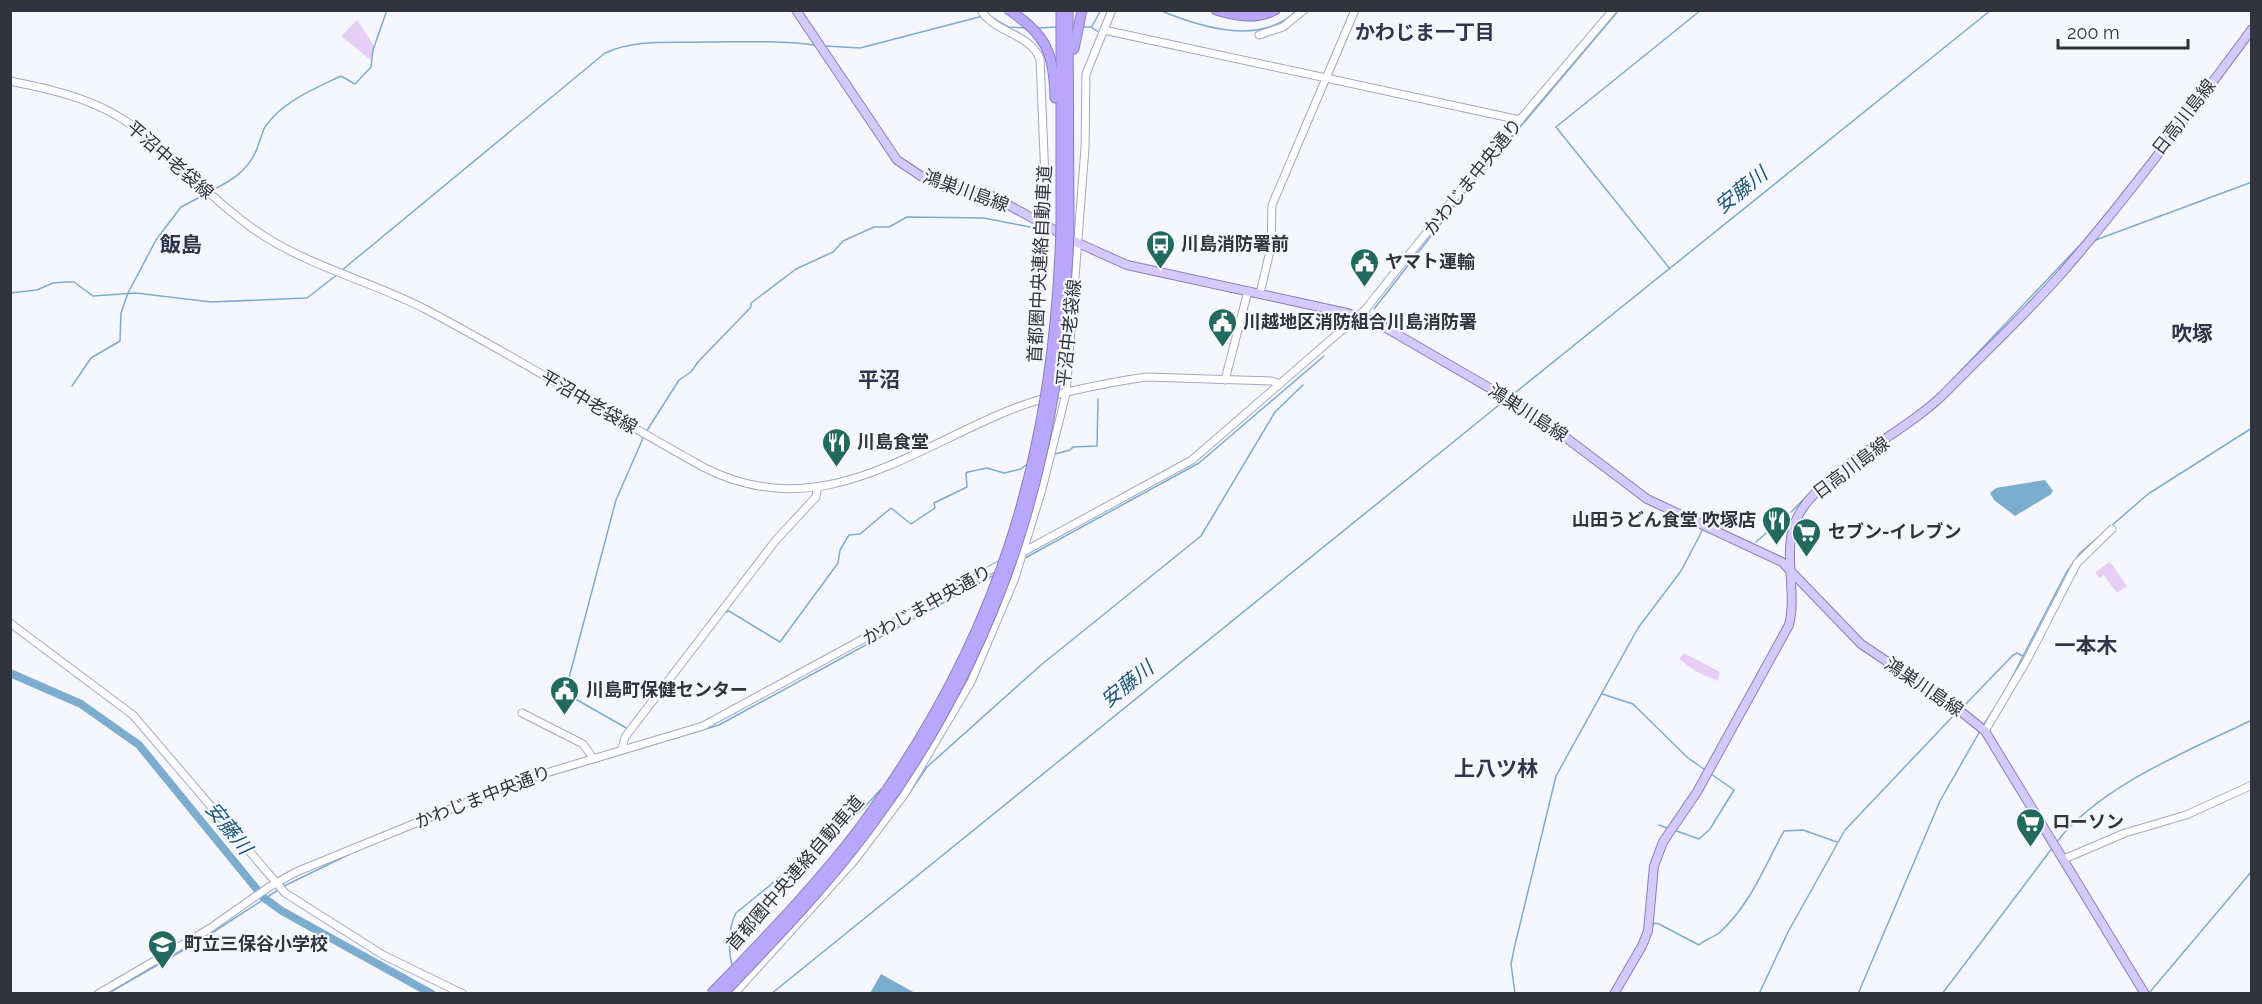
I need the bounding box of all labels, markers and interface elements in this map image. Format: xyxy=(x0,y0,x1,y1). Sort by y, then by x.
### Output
scale bar xyxy=(2058,12,2188,50)
district label: かわじま一丁目 xyxy=(1355,20,1495,44)
text: 200 m xyxy=(2067,22,2120,43)
street label: 日高川島線 xyxy=(2148,75,2220,159)
street label: かわじま中央通り xyxy=(1419,114,1526,239)
street label: 平沼中老袋線 xyxy=(123,116,218,203)
water label: 安藤川 xyxy=(1710,161,1773,218)
street label: 鴻巣川島線 xyxy=(920,165,1012,216)
street label: 首都圏中央連絡自動車道 xyxy=(1024,165,1055,363)
bus stop icon: 川島消防署前 xyxy=(1144,228,1176,270)
district label: 飯島 xyxy=(159,232,202,257)
place label: 川島消防署前 xyxy=(1181,233,1289,254)
public building icon: ヤマト運輸 xyxy=(1348,246,1380,288)
place label: ヤマト運輸 xyxy=(1385,251,1475,272)
street label: 平沼中老袋線 xyxy=(1052,278,1085,388)
public building icon: 川越地区消防組合川島消防署 xyxy=(1206,306,1238,348)
place label: 川越地区消防組合川島消防署 xyxy=(1243,311,1477,332)
district label: 吹塚 xyxy=(2171,321,2213,346)
street label: 平沼中老袋線 xyxy=(537,365,641,438)
district label: 平沼 xyxy=(858,367,900,392)
street label: 鴻巣川島線 xyxy=(1485,379,1572,446)
restaurant icon: 川島食堂 xyxy=(820,426,852,468)
place label: 川島食堂 xyxy=(857,431,929,452)
street label: 日高川島線 xyxy=(1808,432,1893,503)
restaurant icon: 山田うどん食堂 吹塚店 xyxy=(1761,504,1793,546)
place label: 山田うどん食堂 吹塚店 xyxy=(1572,509,1756,530)
supermarket icon: セブン-イレブン xyxy=(1791,516,1823,558)
place label: セブン-イレブン xyxy=(1828,521,1962,542)
street label: かわじま中央通り xyxy=(859,560,995,649)
district label: 一本木 xyxy=(2055,633,2118,658)
street label: 鴻巣川島線 xyxy=(1881,653,1967,720)
water label: 安藤川 xyxy=(1096,655,1159,712)
public building icon: 川島町保健センター xyxy=(549,674,581,716)
place label: 川島町保健センター xyxy=(586,679,748,700)
district label: 上八ツ林 xyxy=(1454,756,1538,781)
street label: かわじま中央通り xyxy=(412,761,554,832)
street label: 首都圏中央連絡自動車道 xyxy=(722,791,867,954)
water label: 安藤川 xyxy=(201,797,258,860)
supermarket icon: ローソン xyxy=(2015,806,2047,848)
place label: ローソン xyxy=(2052,811,2124,832)
school or university icon: 町立三保谷小学校 xyxy=(147,928,179,970)
place label: 町立三保谷小学校 xyxy=(184,933,328,954)

